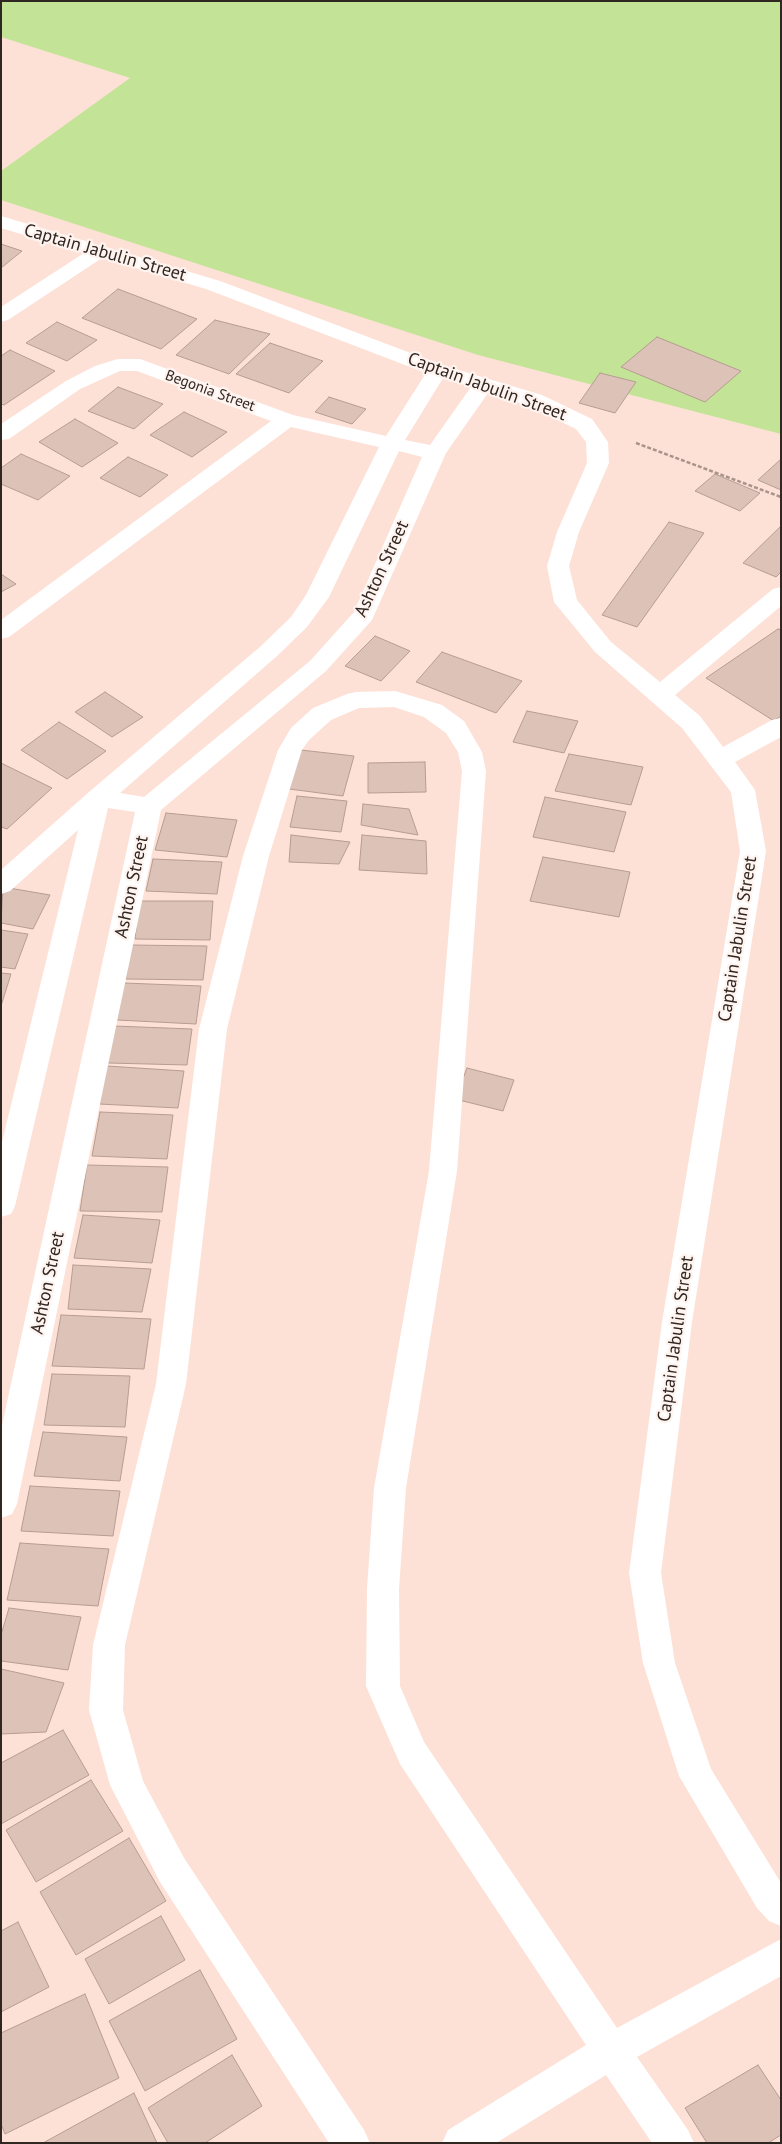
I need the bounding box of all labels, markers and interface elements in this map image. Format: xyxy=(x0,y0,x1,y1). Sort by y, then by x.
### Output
street label: Captain Jabulin Street xyxy=(22,220,188,286)
street label: Captain Jabulin Street xyxy=(405,348,569,426)
street label: Begonia Street xyxy=(163,366,257,416)
street label: Ashton Street xyxy=(350,517,414,621)
street label: Ashton Street xyxy=(111,834,153,940)
street label: Captain Jabulin Street xyxy=(714,855,762,1023)
street label: Ashton Street xyxy=(27,1230,69,1336)
street label: Captain Jabulin Street xyxy=(654,1255,698,1423)

